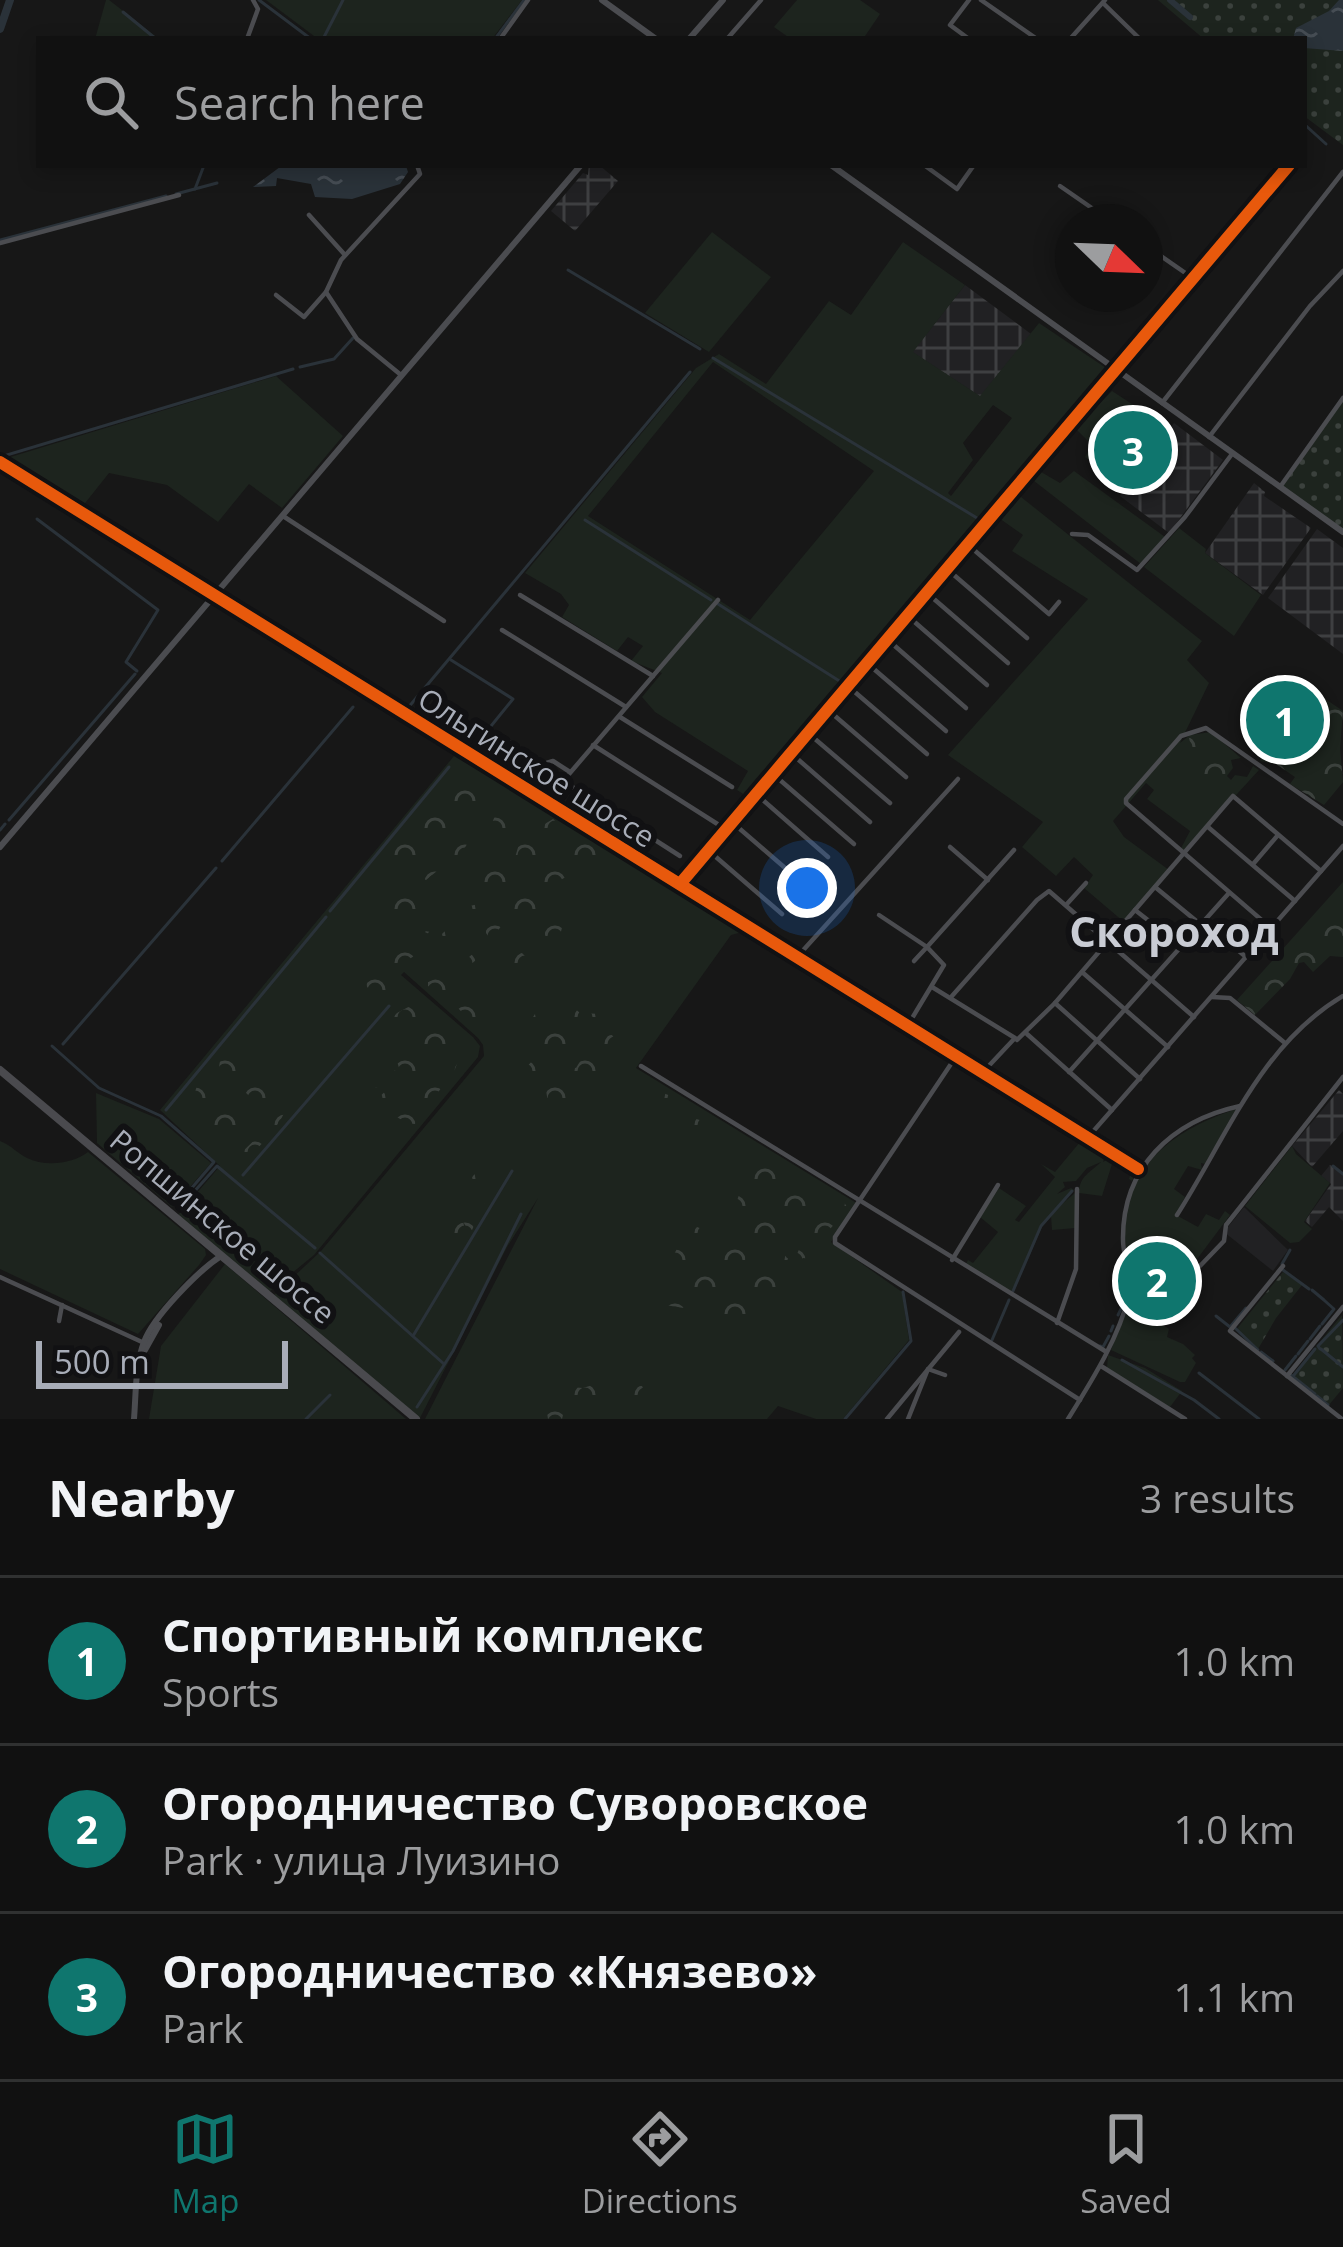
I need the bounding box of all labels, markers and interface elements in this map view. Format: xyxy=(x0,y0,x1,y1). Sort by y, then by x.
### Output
search box xyxy=(36,36,1307,168)
icon: search xyxy=(78,69,144,135)
text: Search here xyxy=(174,72,425,133)
north arrow xyxy=(1055,204,1163,312)
pin: 3 xyxy=(1094,405,1172,495)
pin: 1 xyxy=(1246,675,1324,765)
street label: Ольгинское шоссе xyxy=(411,678,663,856)
your location xyxy=(777,858,837,918)
district label: Скороход xyxy=(1069,902,1279,959)
street label: Ропшинское шоссе xyxy=(102,1120,344,1332)
pin: 2 xyxy=(1118,1236,1196,1326)
scale bar xyxy=(36,1335,288,1388)
text: 500 m xyxy=(54,1339,150,1384)
text: Nearby xyxy=(48,1462,235,1532)
text: 3 results xyxy=(1140,1471,1295,1524)
text: Спортивный комплекс xyxy=(162,1604,704,1665)
text: 1 xyxy=(76,1634,98,1687)
text: 1.0 km xyxy=(1173,1634,1295,1687)
text: Sports xyxy=(162,1665,279,1718)
text: Огородничество Суворовское xyxy=(162,1772,868,1833)
text: 2 xyxy=(76,1802,98,1855)
text: 1.0 km xyxy=(1173,1802,1295,1855)
text: Park · улица Луизино xyxy=(162,1833,560,1886)
text: Огородничество «Князево» xyxy=(162,1940,817,2001)
text: 3 xyxy=(76,1970,98,2023)
text: 1.1 km xyxy=(1173,1970,1295,2023)
text: Park xyxy=(162,2001,244,2054)
tab: Map xyxy=(171,2106,239,2223)
tab: Directions xyxy=(582,2106,738,2223)
tab: Saved xyxy=(1080,2106,1172,2223)

